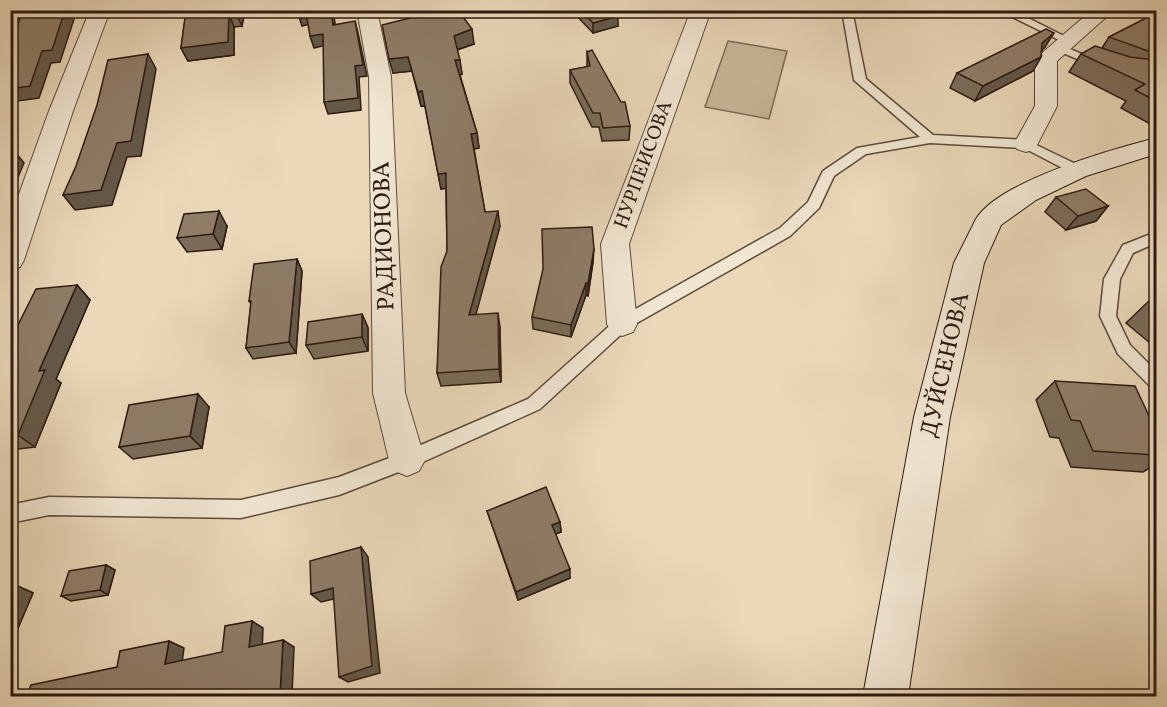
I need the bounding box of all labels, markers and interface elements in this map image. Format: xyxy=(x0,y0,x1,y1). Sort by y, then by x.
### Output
street label: НУРПЕИСОВА xyxy=(608,97,680,233)
street label: РАДИОНОВА xyxy=(365,161,405,311)
street label: ДУЙСЕНОВА xyxy=(913,289,979,441)

